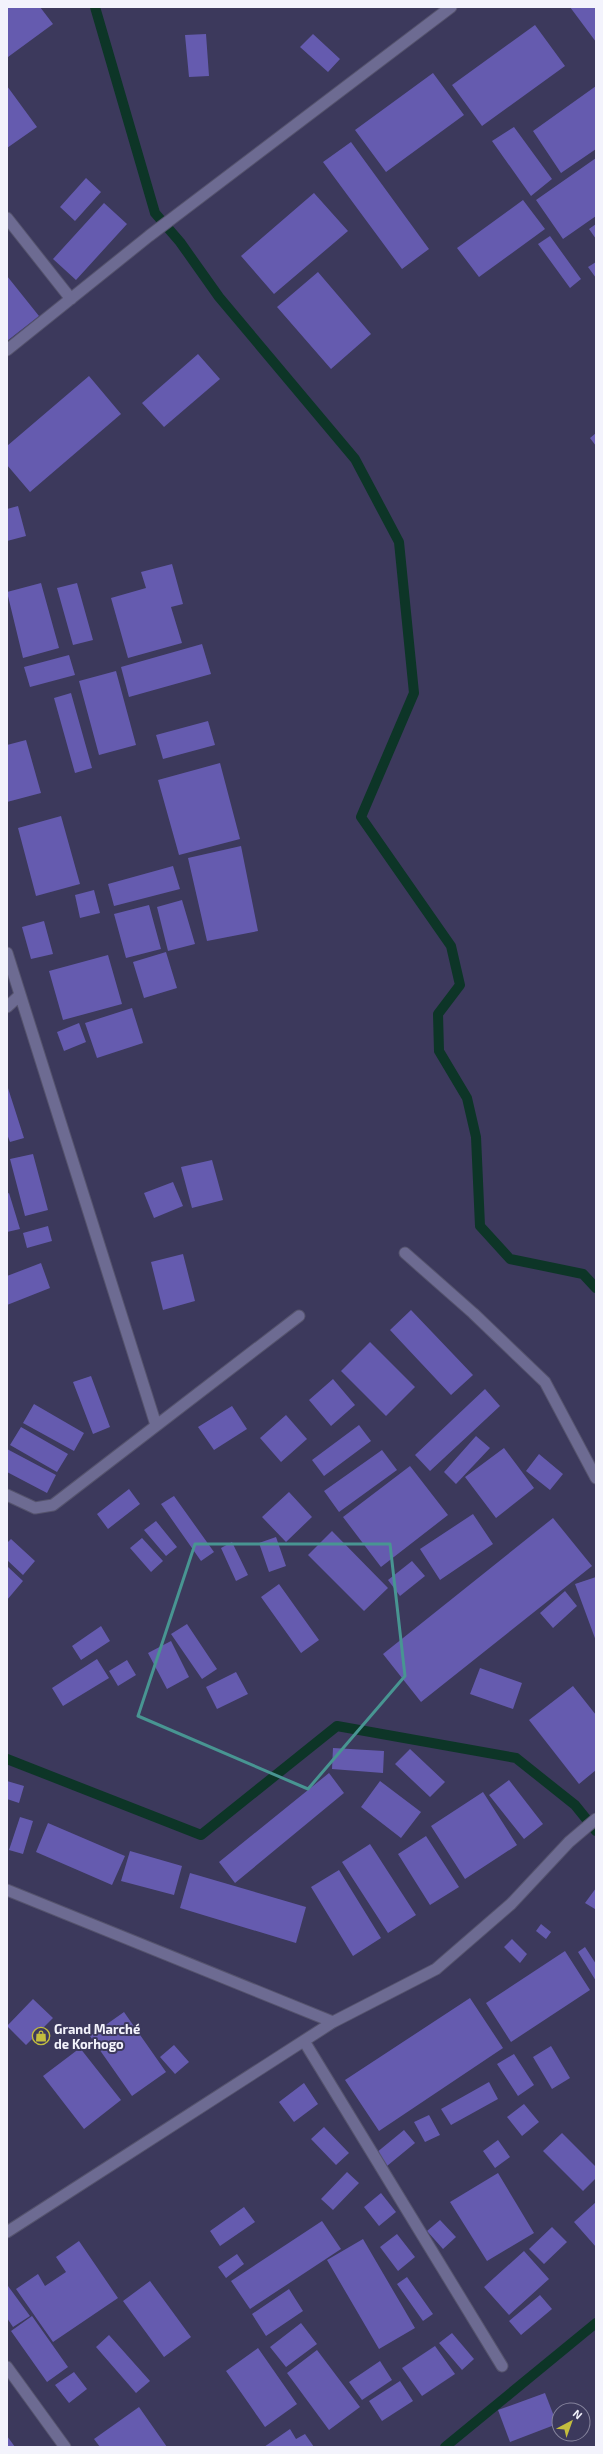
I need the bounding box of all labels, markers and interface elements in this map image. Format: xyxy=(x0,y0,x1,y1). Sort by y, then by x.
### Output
place label: Grand Marché de Korhogo xyxy=(54,2021,140,2052)
shop icon: Grand Marché de Korhogo xyxy=(31,2026,51,2046)
north arrow xyxy=(551,2402,591,2442)
text: N xyxy=(571,2407,585,2422)

